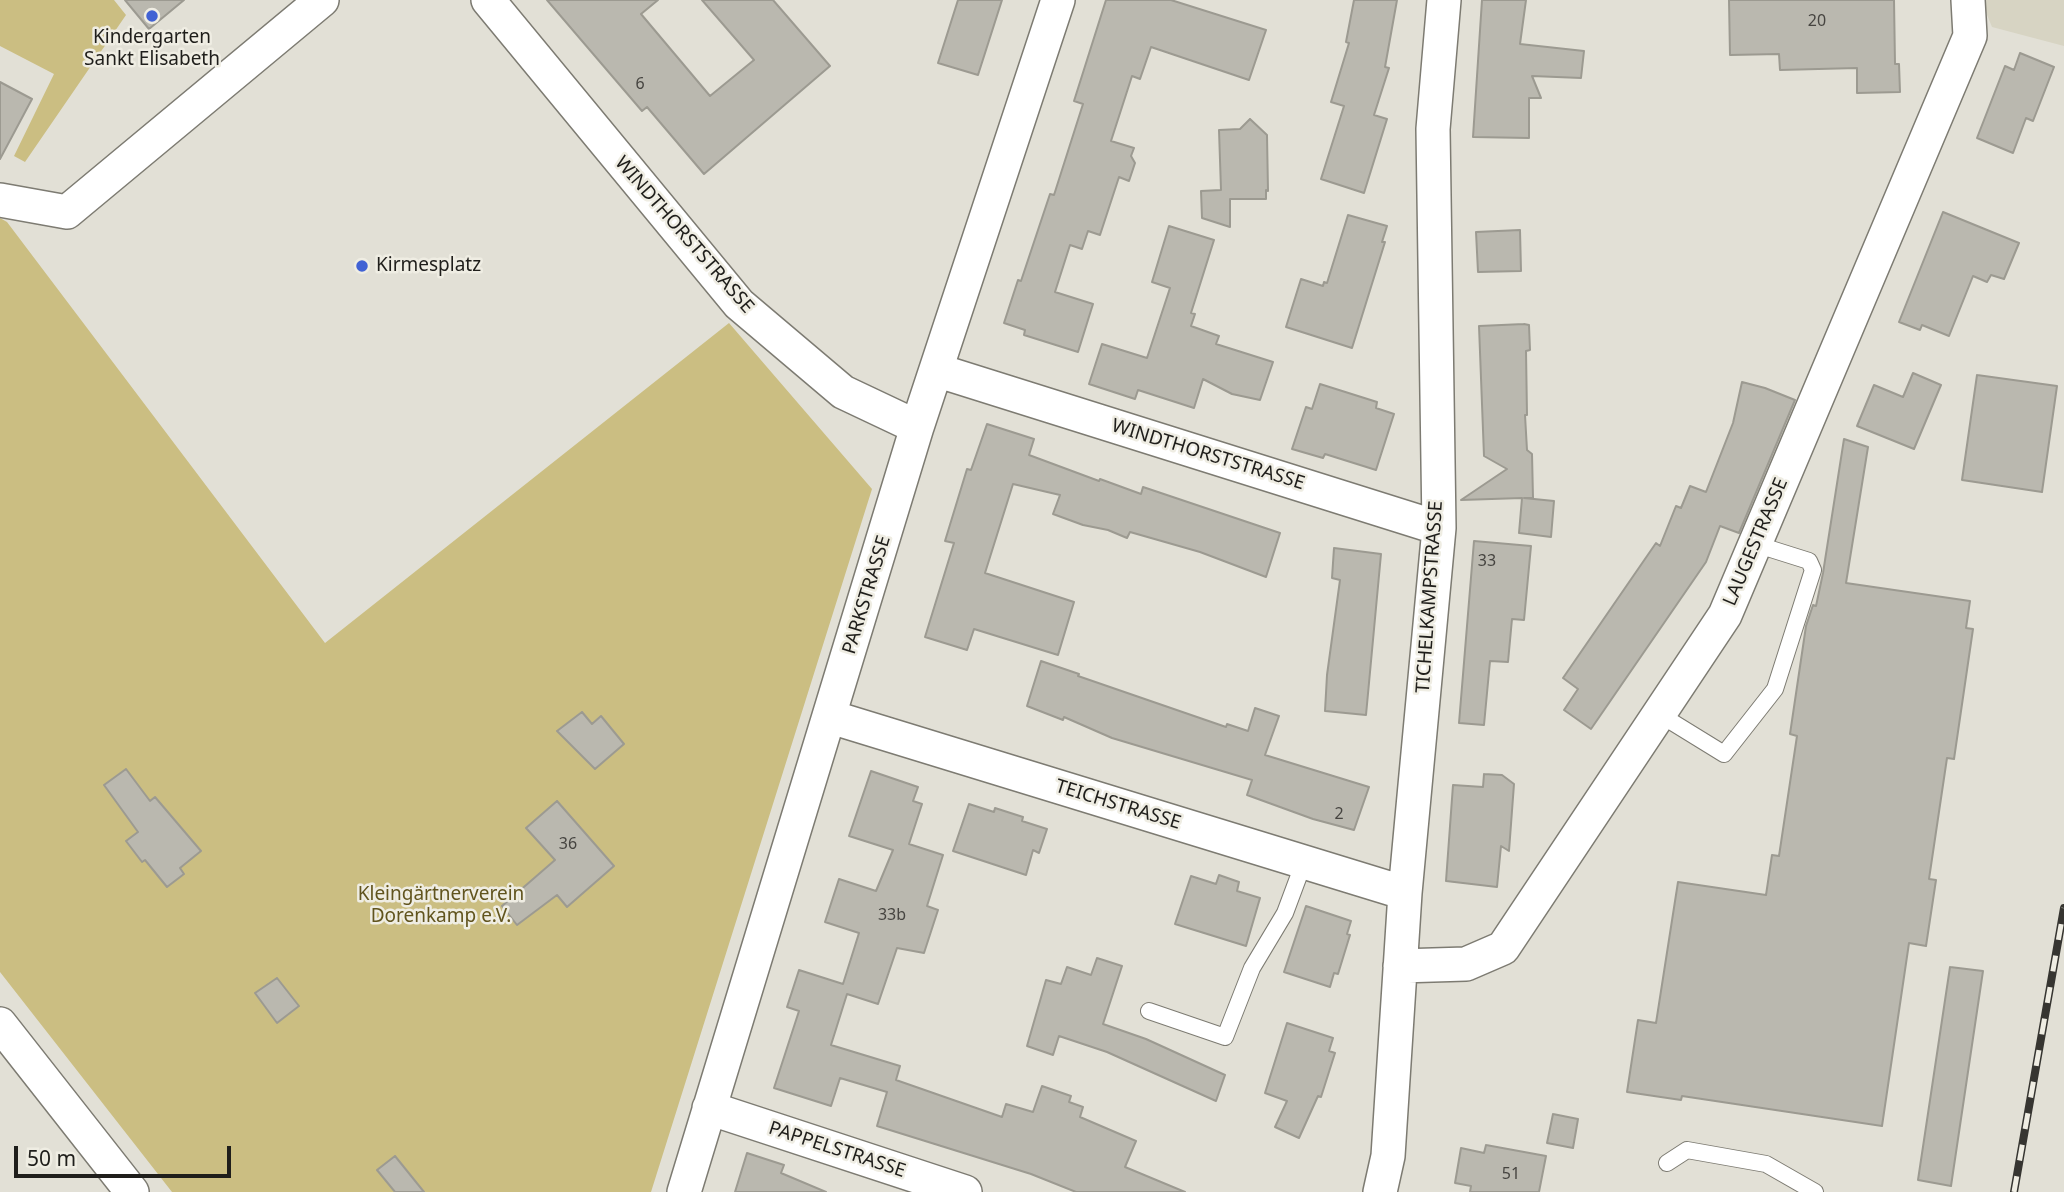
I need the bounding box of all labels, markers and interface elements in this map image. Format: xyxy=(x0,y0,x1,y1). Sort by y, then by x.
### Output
marker: Kindergarten Sankt Elisabeth xyxy=(144,8,160,24)
house number: 20 xyxy=(1808,11,1826,31)
place label: Kindergarten Sankt Elisabeth xyxy=(84,27,220,71)
house number: 6 xyxy=(635,74,645,94)
street label: WINDTHORSTSTRASSE xyxy=(610,152,758,318)
place label: Kirmesplatz xyxy=(376,255,481,277)
marker: Kirmesplatz xyxy=(354,258,370,274)
street label: WINDTHORSTSTRASSE xyxy=(1109,415,1307,495)
street label: LAUGESTRASSE xyxy=(1719,475,1793,609)
street label: TICHELKAMPSTRASSE xyxy=(1412,500,1448,694)
street label: PARKSTRASSE xyxy=(838,533,896,657)
house number: 33 xyxy=(1478,551,1496,571)
street label: TEICHSTRASSE xyxy=(1052,775,1184,835)
house number: 2 xyxy=(1334,804,1344,824)
house number: 36 xyxy=(559,834,577,854)
park label: Kleingärtnerverein Dorenkamp e.V. xyxy=(358,884,524,928)
house number: 33b xyxy=(878,905,906,925)
street label: PAPPELSTRASSE xyxy=(766,1117,908,1183)
scale bar xyxy=(18,1132,234,1176)
text: 50 m xyxy=(27,1144,76,1172)
house number: 51 xyxy=(1502,1164,1520,1184)

